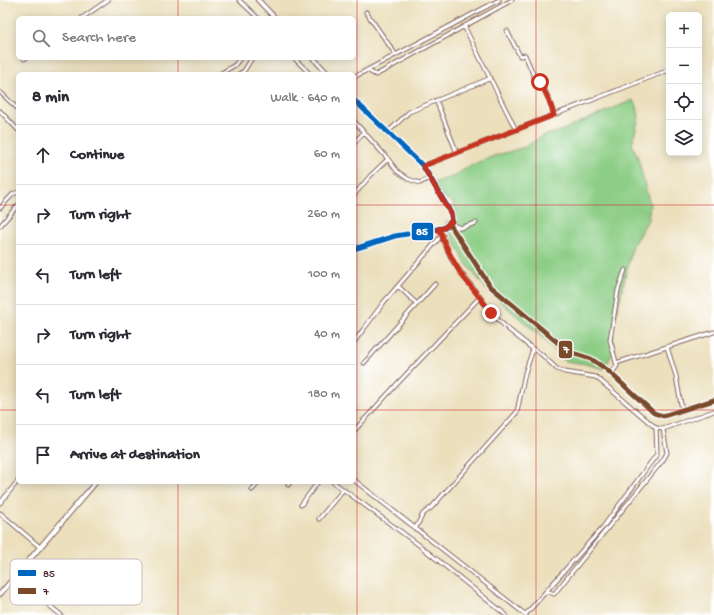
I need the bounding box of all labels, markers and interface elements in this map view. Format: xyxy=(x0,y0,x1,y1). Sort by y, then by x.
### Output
map controls xyxy=(666,12,702,156)
button: + xyxy=(666,12,702,48)
search box xyxy=(16,16,356,60)
icon: search xyxy=(30,27,52,49)
text: Search here xyxy=(62,29,136,47)
button: − xyxy=(666,48,702,84)
route start xyxy=(531,73,549,91)
button: locate xyxy=(666,84,702,120)
text: 8 min xyxy=(32,88,69,108)
text: Walk · 640 m xyxy=(270,91,340,106)
button: layers xyxy=(666,120,702,156)
icon: ahead xyxy=(32,144,54,166)
text: Continue xyxy=(70,146,124,164)
text: 60 m xyxy=(314,147,340,162)
icon: right xyxy=(32,204,54,226)
text: Turn right xyxy=(70,206,130,224)
text: 260 m xyxy=(307,207,340,222)
line badge: 85 xyxy=(411,222,434,241)
text: 85 xyxy=(416,227,428,239)
icon: left xyxy=(32,264,54,286)
text: Turn left xyxy=(70,266,121,284)
text: 100 m xyxy=(308,267,340,282)
route end xyxy=(482,304,500,322)
icon: right xyxy=(32,324,54,346)
text: Turn right xyxy=(70,326,130,344)
text: 40 m xyxy=(314,327,340,342)
line badge: 7 xyxy=(558,340,573,359)
text: 7 xyxy=(562,345,570,357)
icon: left xyxy=(32,384,54,406)
text: Turn left xyxy=(70,386,121,404)
text: 180 m xyxy=(308,387,340,402)
icon: arrive xyxy=(32,444,54,466)
text: Arrive at destination xyxy=(70,446,200,464)
legend xyxy=(10,559,142,605)
text: 85 xyxy=(43,569,55,581)
text: 7 xyxy=(42,587,49,599)

